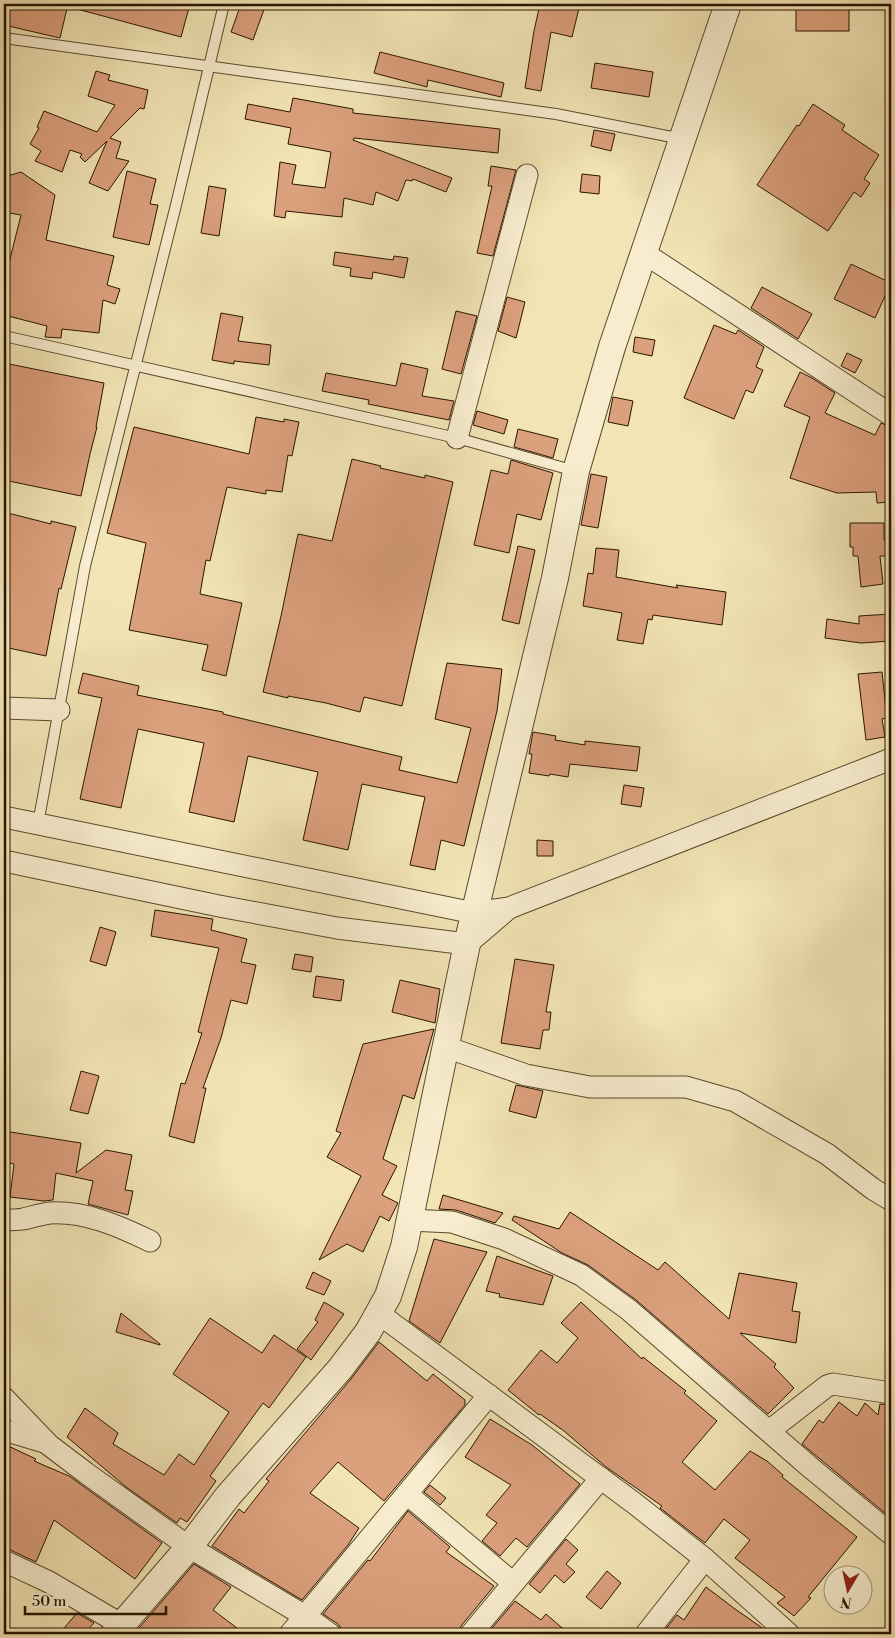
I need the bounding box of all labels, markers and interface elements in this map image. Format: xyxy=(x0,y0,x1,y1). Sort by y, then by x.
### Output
north arrow xyxy=(822,1566,872,1616)
scale bar xyxy=(25,1583,166,1615)
text: 50 m xyxy=(32,1592,66,1611)
text: N xyxy=(839,1592,853,1612)

